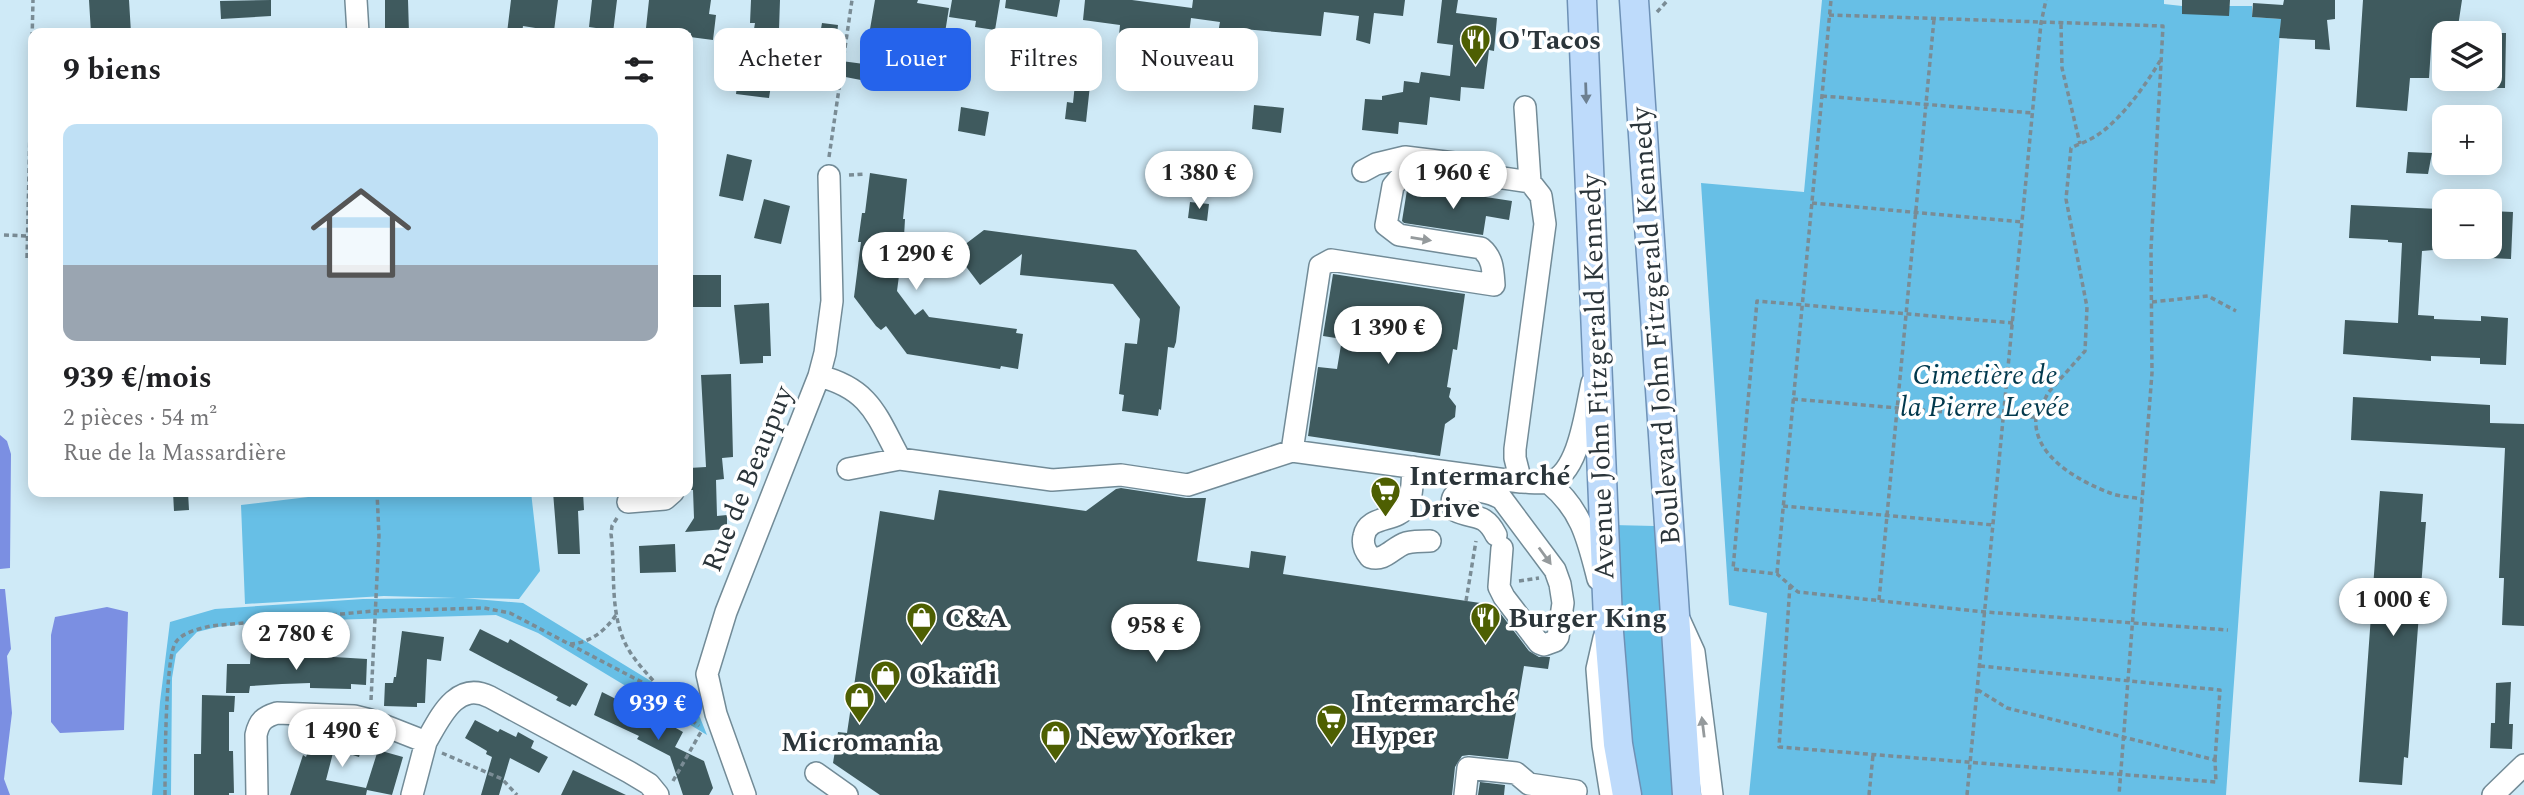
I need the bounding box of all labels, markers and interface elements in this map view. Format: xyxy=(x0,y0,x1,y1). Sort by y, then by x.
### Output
place label: O'Tacos xyxy=(1498,19,1601,62)
map controls xyxy=(2432,21,2502,259)
button: layers xyxy=(2432,21,2502,91)
restaurant icon: O'Tacos xyxy=(1458,23,1492,67)
chip: Acheter xyxy=(714,28,846,91)
chip: Louer xyxy=(860,28,971,91)
chip: Filtres xyxy=(985,28,1102,91)
chip: Nouveau xyxy=(1116,28,1258,91)
text: 9 biens xyxy=(63,47,161,93)
icon: filters xyxy=(620,51,658,89)
one-way arrow xyxy=(1580,82,1592,104)
street label: Boulevard John Fitzgerald Kennedy xyxy=(1619,104,1693,547)
button: + xyxy=(2432,105,2502,175)
pin: 1 380 € xyxy=(1134,152,1264,211)
pin: 1 960 € xyxy=(1388,152,1518,211)
text: 1 380 € xyxy=(1161,156,1237,191)
text: 1 960 € xyxy=(1415,156,1491,191)
icon: home xyxy=(298,170,424,296)
street label: Avenue John Fitzgerald Kennedy xyxy=(1569,172,1627,581)
button: − xyxy=(2432,189,2502,259)
pin: 1 290 € xyxy=(851,232,981,292)
one-way arrow xyxy=(1410,234,1432,245)
text: 1 290 € xyxy=(878,237,954,272)
pin: 1 390 € xyxy=(1323,306,1453,366)
text: 1 390 € xyxy=(1350,311,1426,346)
park label: Cimetière de la Pierre Levée xyxy=(1900,354,2070,429)
text: 939 €/mois xyxy=(63,355,212,401)
street label: Rue de Beaupuy xyxy=(691,378,806,579)
text: 2 pièces · 54 m² xyxy=(63,401,217,436)
text: Rue de la Massardière xyxy=(63,436,286,471)
place label: Intermarché Drive xyxy=(1409,455,1570,530)
supermarket icon: Intermarché Drive xyxy=(1369,475,1403,519)
one-way arrow xyxy=(1537,547,1551,565)
pin: 1 000 € xyxy=(2328,578,2458,638)
text: 1 000 € xyxy=(2355,583,2431,618)
place label: C&A xyxy=(945,597,1008,640)
place label: Burger King xyxy=(1508,597,1667,640)
shop icon: C&A xyxy=(905,601,939,645)
restaurant icon: Burger King xyxy=(1468,601,1502,645)
pin: 958 € xyxy=(1107,604,1205,664)
text: 958 € xyxy=(1127,609,1185,644)
pin: 2 780 € xyxy=(231,612,361,672)
text: 2 780 € xyxy=(258,617,334,652)
place label: Okaïdi xyxy=(909,654,997,697)
shop icon: Okaïdi xyxy=(869,658,903,702)
shop icon: Micromania xyxy=(843,681,877,725)
pin: 939 € xyxy=(609,682,707,742)
place label: Intermarché Hyper xyxy=(1354,682,1515,757)
text: 939 € xyxy=(629,687,687,722)
supermarket icon: Intermarché Hyper xyxy=(1314,702,1348,746)
pin: 1 490 € xyxy=(277,710,407,769)
text: 1 490 € xyxy=(304,714,380,749)
place label: New Yorker xyxy=(1079,715,1232,758)
one-way arrow xyxy=(1698,716,1709,738)
shop icon: New Yorker xyxy=(1039,719,1073,763)
place label: Micromania xyxy=(781,721,940,764)

